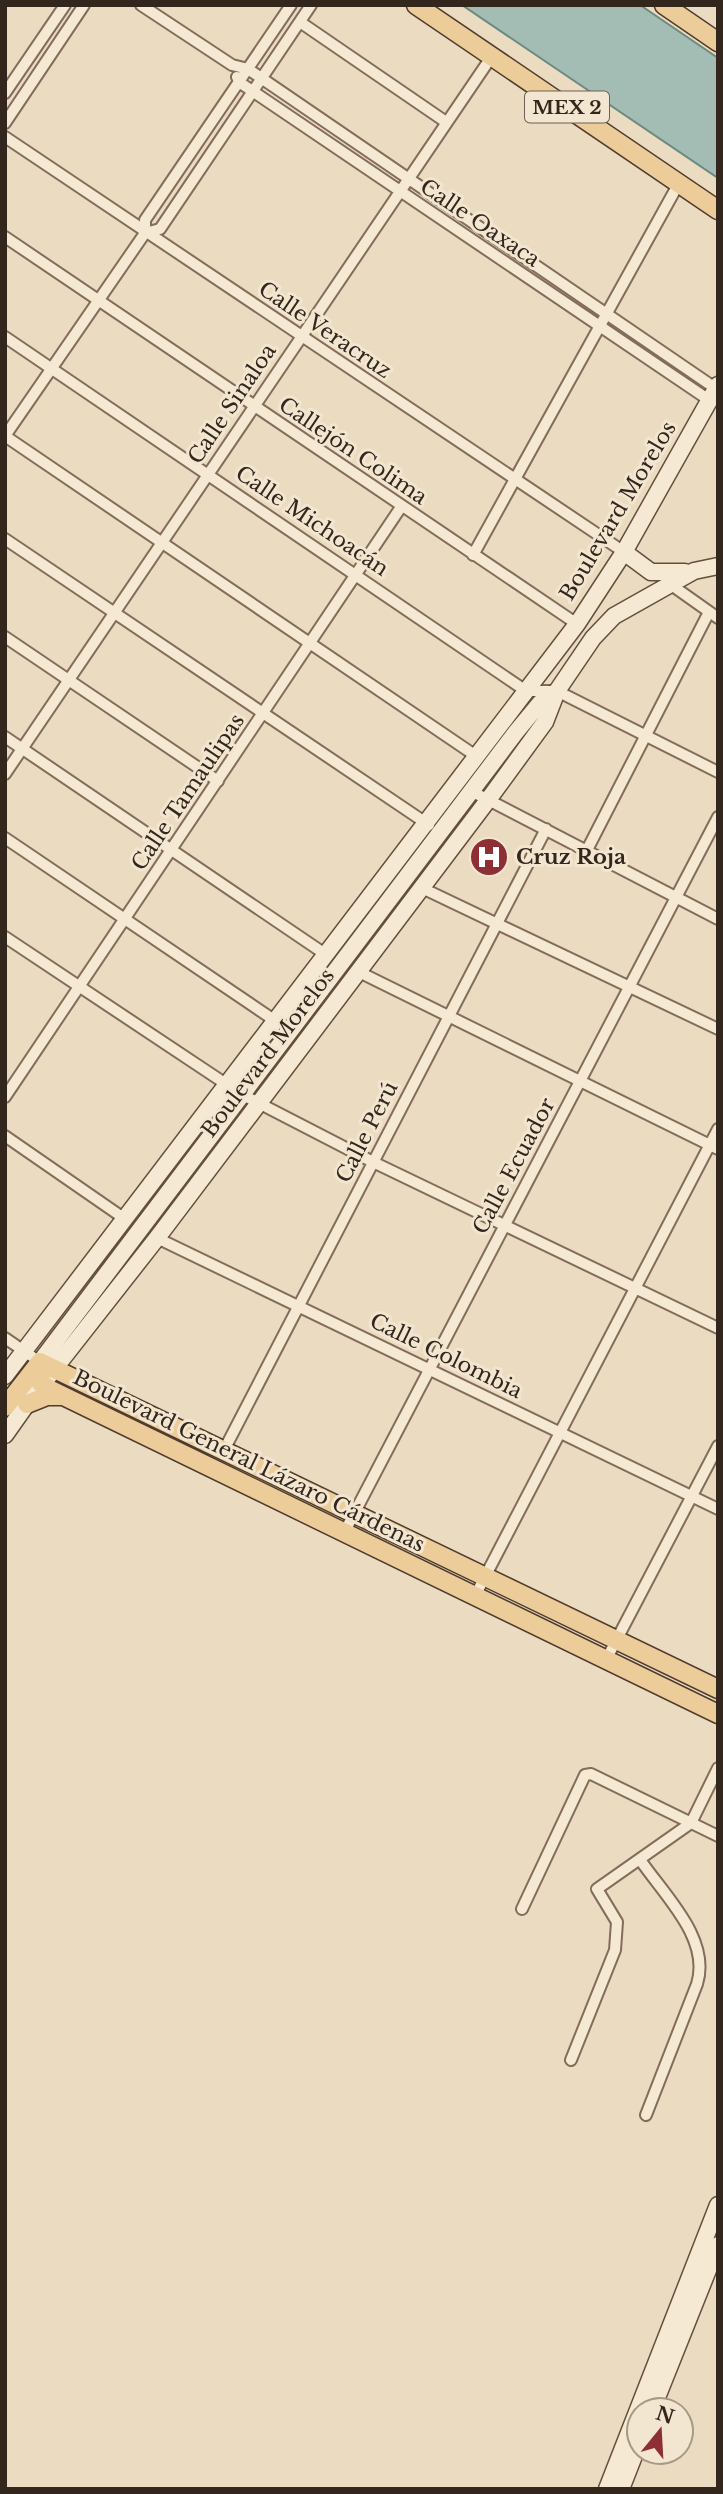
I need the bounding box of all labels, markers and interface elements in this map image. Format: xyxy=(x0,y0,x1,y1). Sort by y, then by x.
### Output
road number: MEX 2 xyxy=(525,92,609,122)
street label: Calle Oaxaca xyxy=(415,173,545,273)
street label: Calle Veracruz xyxy=(254,276,396,384)
street label: Calle Sinaloa xyxy=(182,339,282,469)
street label: Callejón Colima xyxy=(274,392,432,510)
street label: Boulevard Morelos xyxy=(554,417,682,605)
street label: Calle Michoacán xyxy=(231,460,393,582)
street label: Calle Tamaulipas xyxy=(126,709,250,875)
hospital icon: Cruz Roja xyxy=(468,836,510,878)
place label: Cruz Roja xyxy=(516,844,626,870)
street label: Boulevard Morelos xyxy=(196,963,340,1143)
street label: Calle Perú xyxy=(330,1077,404,1187)
street label: Calle Ecuador xyxy=(467,1094,561,1238)
street label: Calle Colombia xyxy=(366,1308,527,1404)
street label: Boulevard General Lázaro Cárdenas xyxy=(69,1364,429,1558)
north arrow xyxy=(625,2396,695,2466)
text: N xyxy=(653,2402,677,2429)

